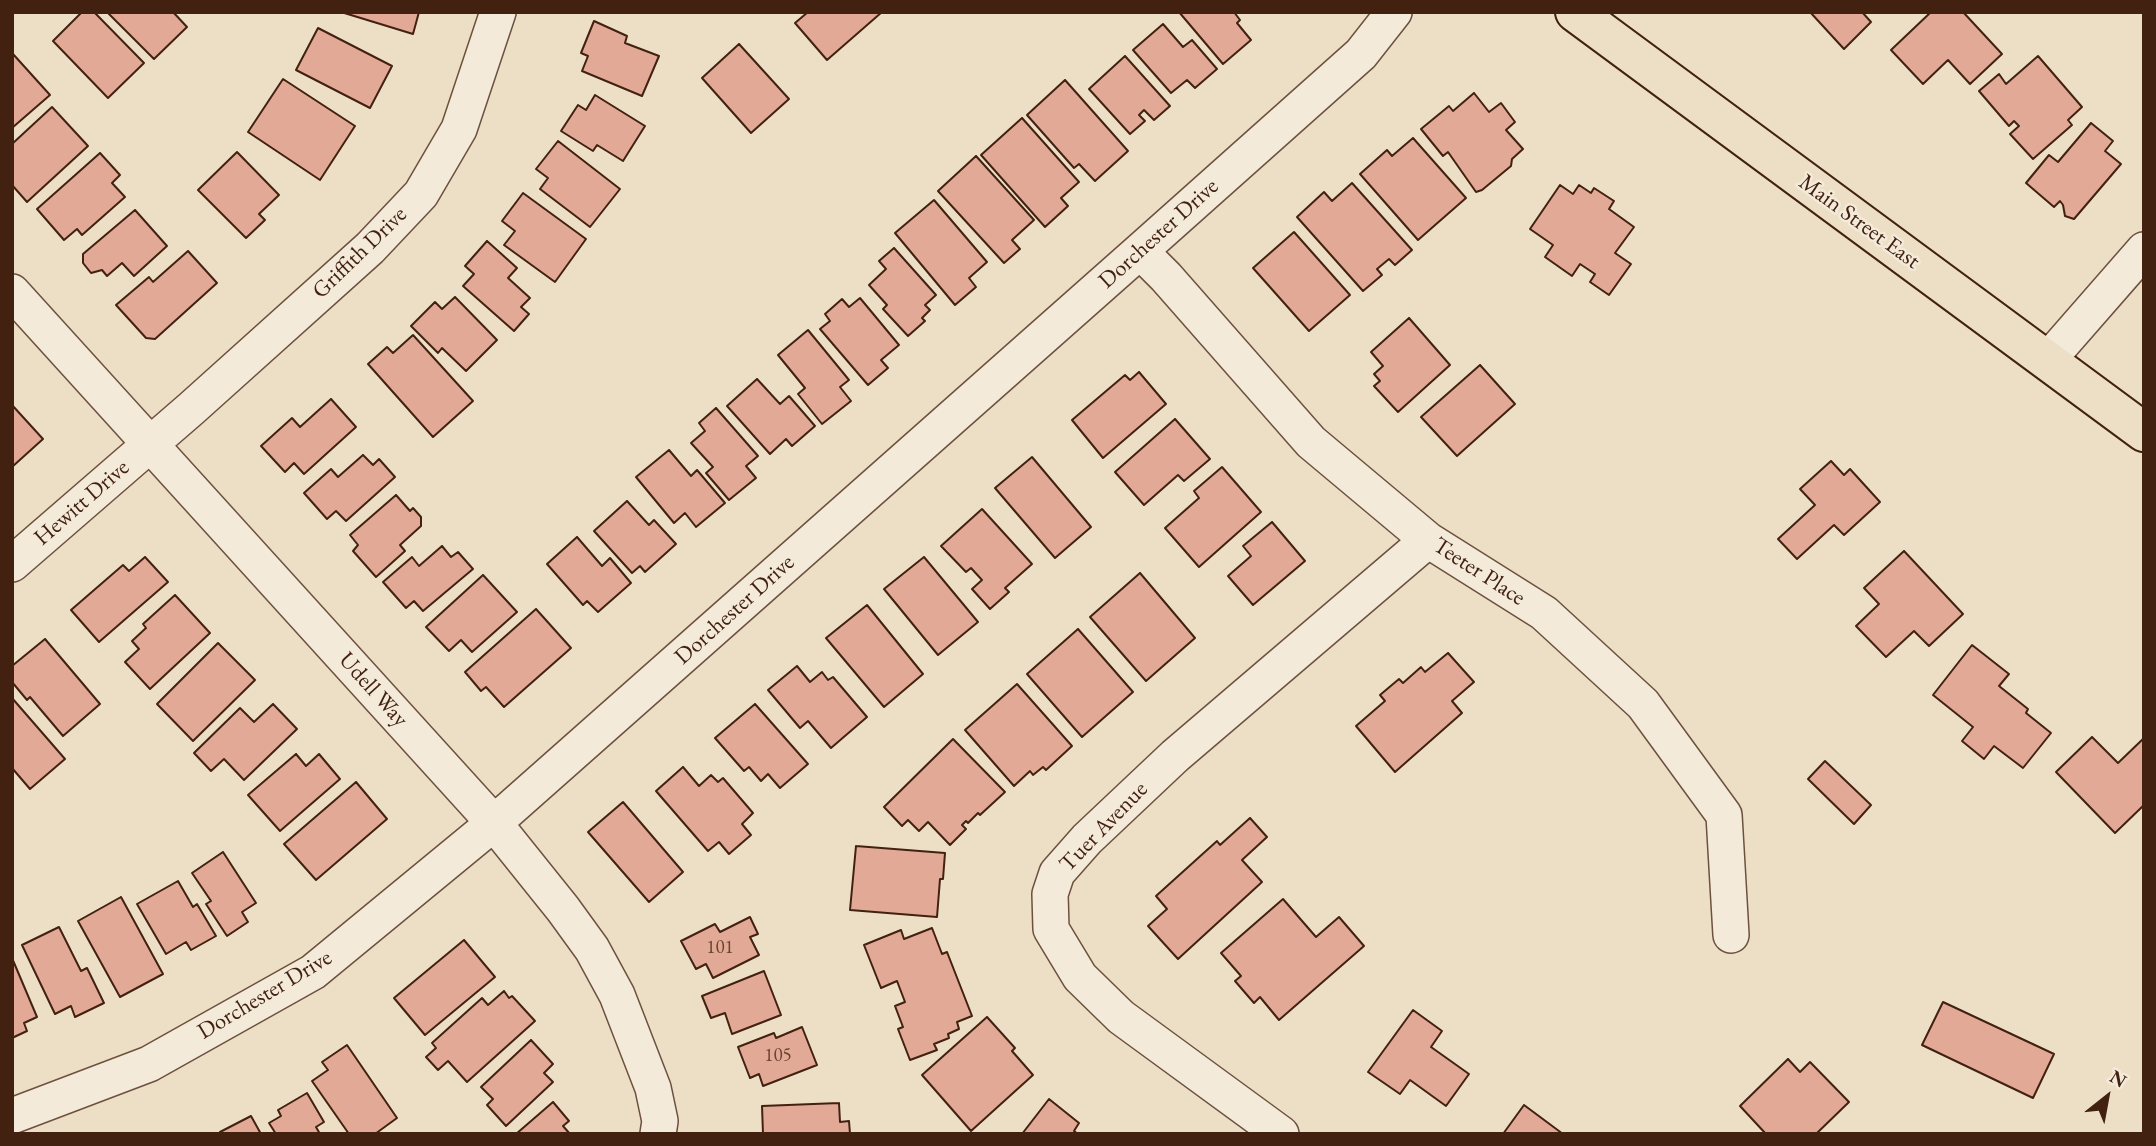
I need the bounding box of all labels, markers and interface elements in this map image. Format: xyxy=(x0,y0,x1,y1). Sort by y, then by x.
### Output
street label: Main Street East xyxy=(1793,169,1925,275)
street label: Dorchester Drive xyxy=(1093,173,1225,295)
street label: Griffith Drive xyxy=(307,201,413,305)
street label: Hewitt Drive xyxy=(29,454,135,552)
street label: Teeter Place xyxy=(1428,532,1530,612)
street label: Dorchester Drive xyxy=(669,549,801,671)
street label: Udell Way xyxy=(332,647,414,733)
street label: Tuer Avenue xyxy=(1054,776,1154,878)
house number: 101 xyxy=(706,937,734,959)
street label: Dorchester Drive xyxy=(193,944,337,1046)
house number: 105 xyxy=(764,1045,792,1067)
north arrow xyxy=(2072,1062,2142,1132)
text: N xyxy=(2105,1064,2131,1093)

